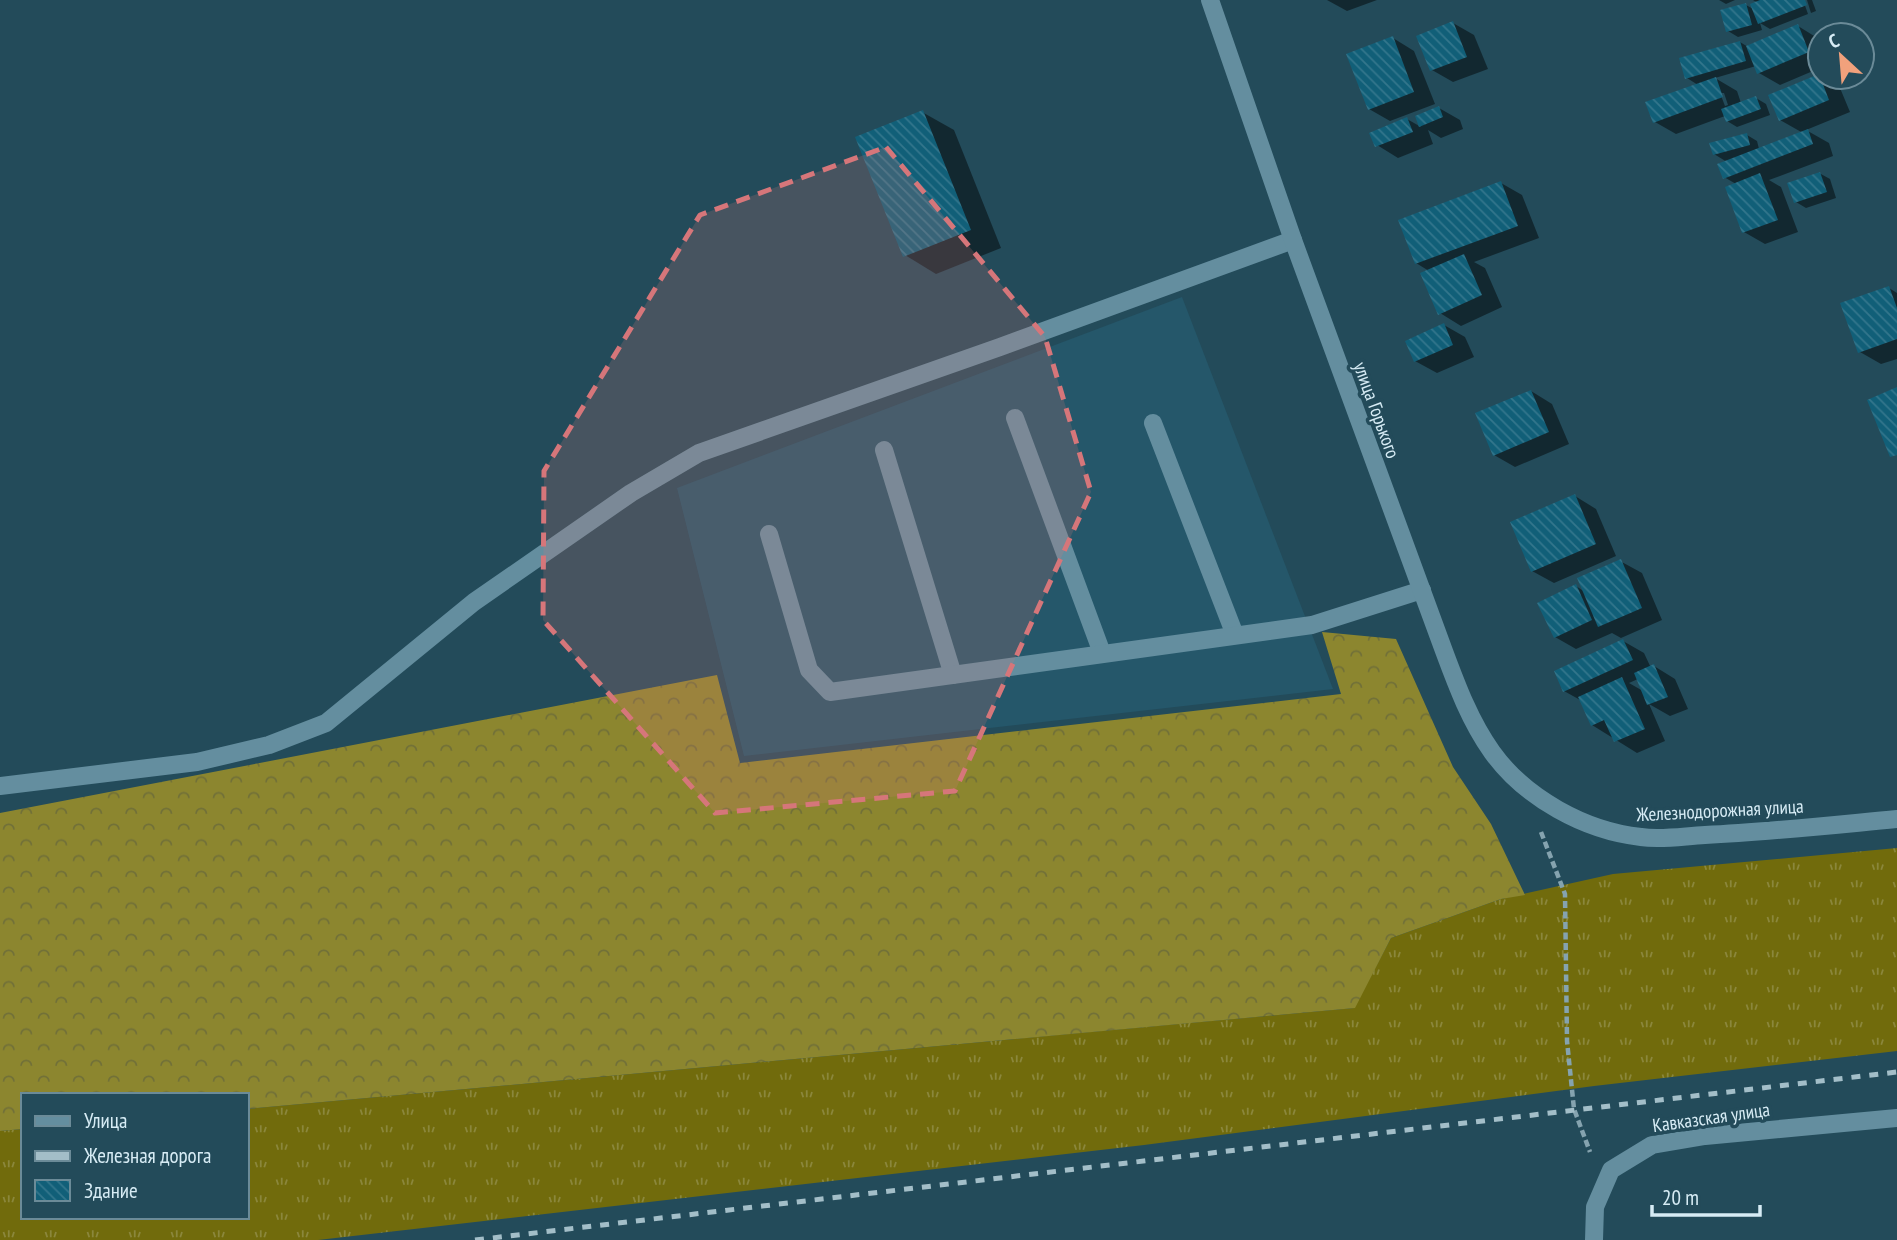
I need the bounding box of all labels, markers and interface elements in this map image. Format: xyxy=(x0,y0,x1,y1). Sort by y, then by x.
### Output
north arrow xyxy=(1806,21,1876,91)
text: С xyxy=(1824,28,1843,53)
street label: улица Горького xyxy=(1348,359,1406,461)
street label: Железнодорожная улица xyxy=(1635,794,1804,826)
legend xyxy=(21,1093,248,1219)
street label: Кавказская улица xyxy=(1651,1097,1771,1137)
text: Улица xyxy=(84,1107,127,1134)
text: Железная дорога xyxy=(83,1142,211,1169)
scale bar xyxy=(1652,1174,1760,1218)
text: Здание xyxy=(84,1177,138,1204)
text: 20 m xyxy=(1662,1184,1699,1211)

